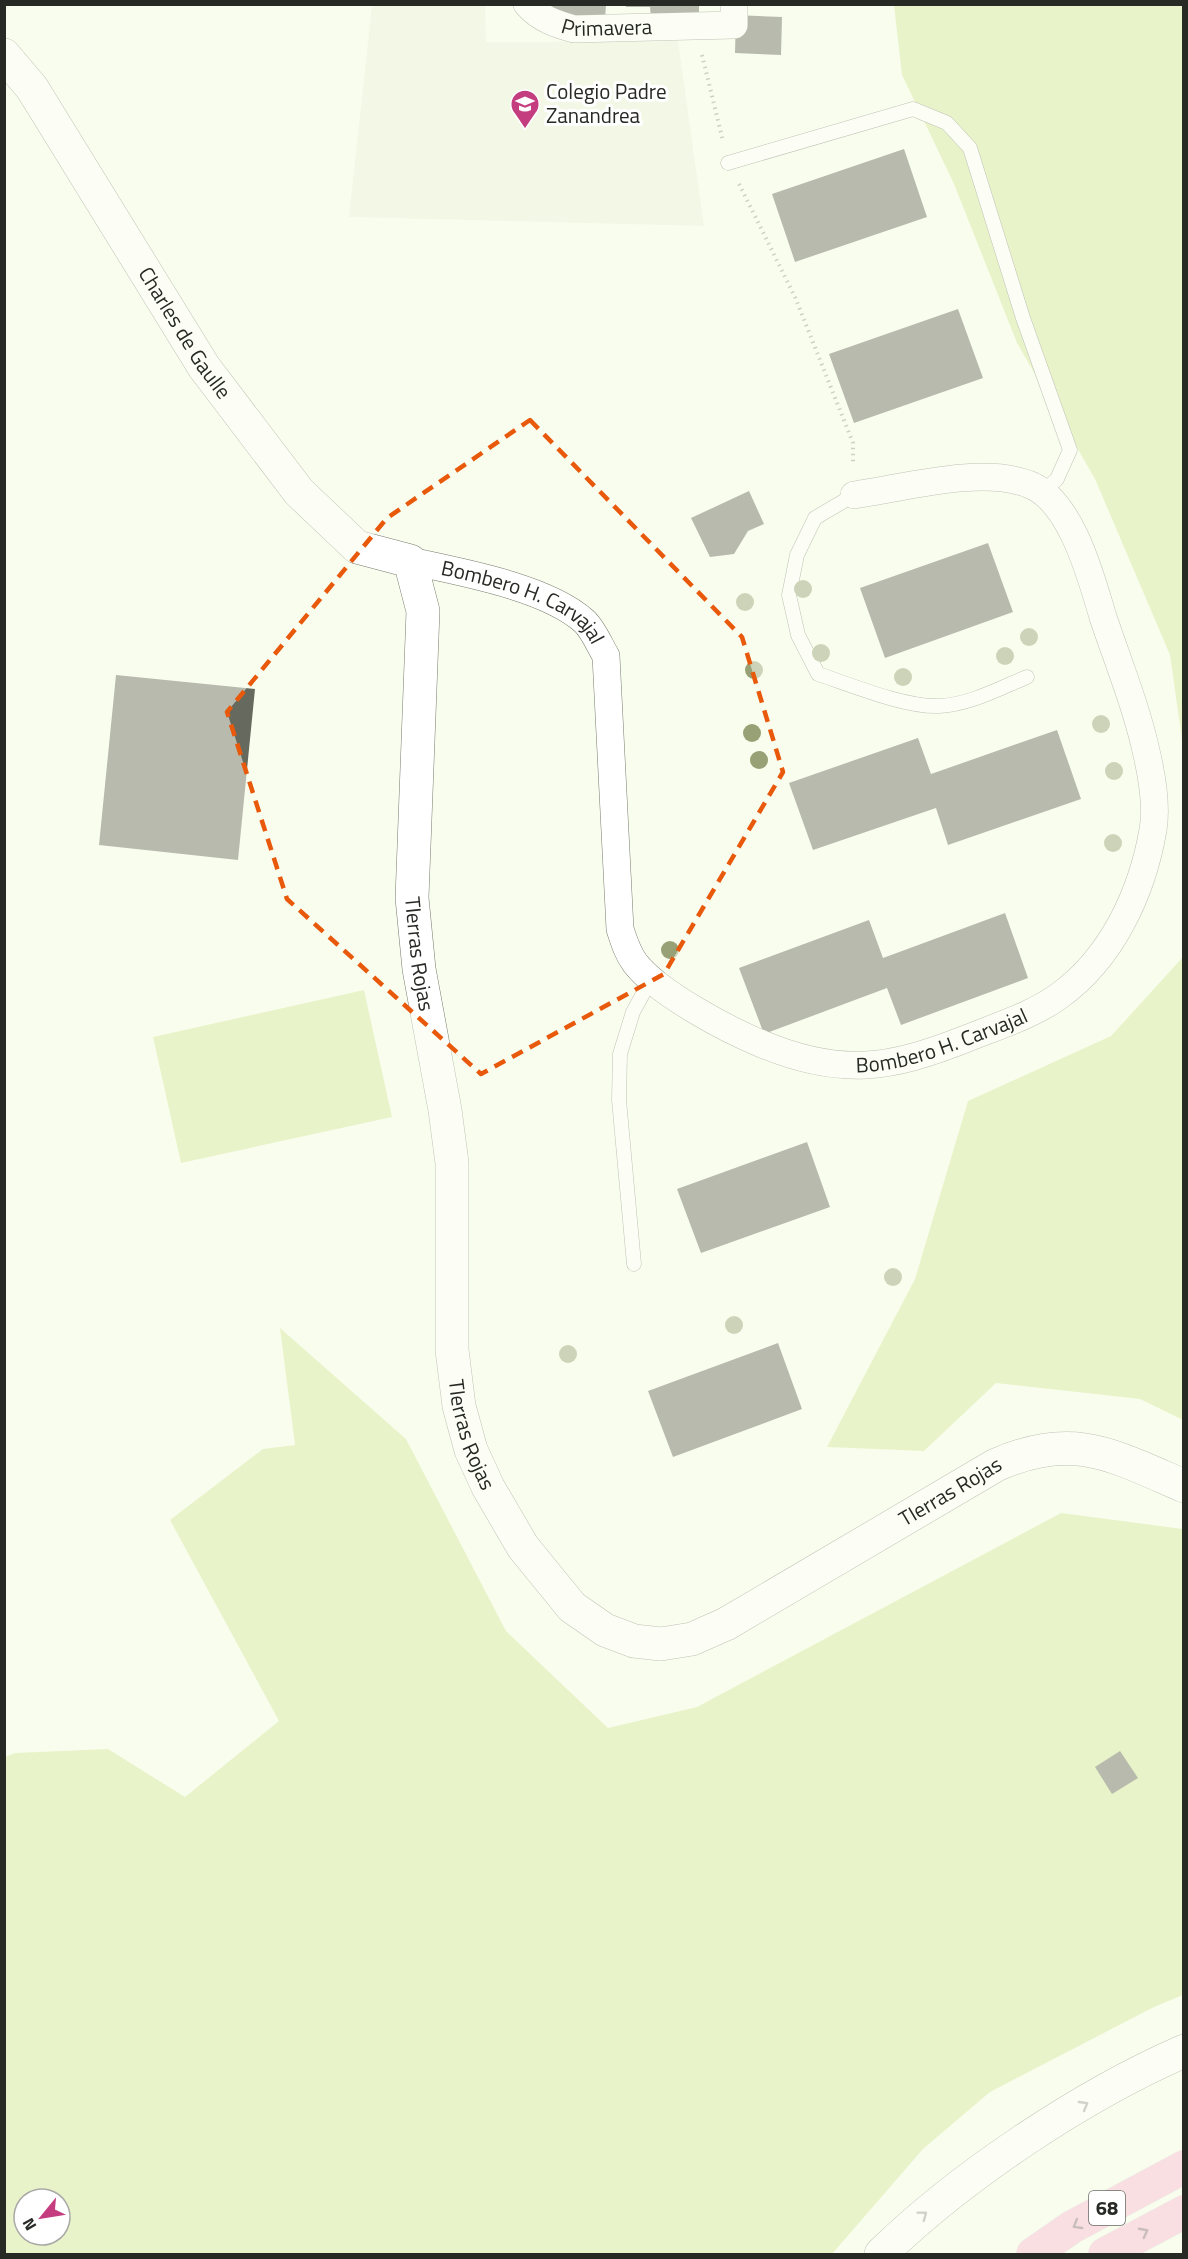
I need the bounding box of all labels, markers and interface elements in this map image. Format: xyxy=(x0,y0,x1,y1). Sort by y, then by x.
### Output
street label: Primavera xyxy=(558,9,653,44)
place label: Colegio Padre Zanandrea xyxy=(546,75,667,131)
school or university icon: Colegio Padre Zanandrea xyxy=(509,88,541,130)
street label: Charles de Gaulle xyxy=(131,260,240,405)
street label: Bombero H. Carvajal xyxy=(438,551,614,649)
street label: TIerras Rojas xyxy=(397,895,443,1013)
street label: Bombero H. Carvajal xyxy=(855,999,1033,1080)
street label: TIerras Rojas xyxy=(441,1377,504,1495)
street label: TIerras Rojas xyxy=(892,1448,1008,1534)
one-way arrow xyxy=(1078,2100,1088,2112)
north arrow xyxy=(12,2187,72,2247)
road number: 68 xyxy=(1089,2191,1125,2225)
one-way arrow xyxy=(917,2211,928,2222)
text: N xyxy=(16,2214,42,2235)
one-way arrow xyxy=(1073,2218,1083,2229)
one-way arrow xyxy=(1138,2228,1148,2239)

